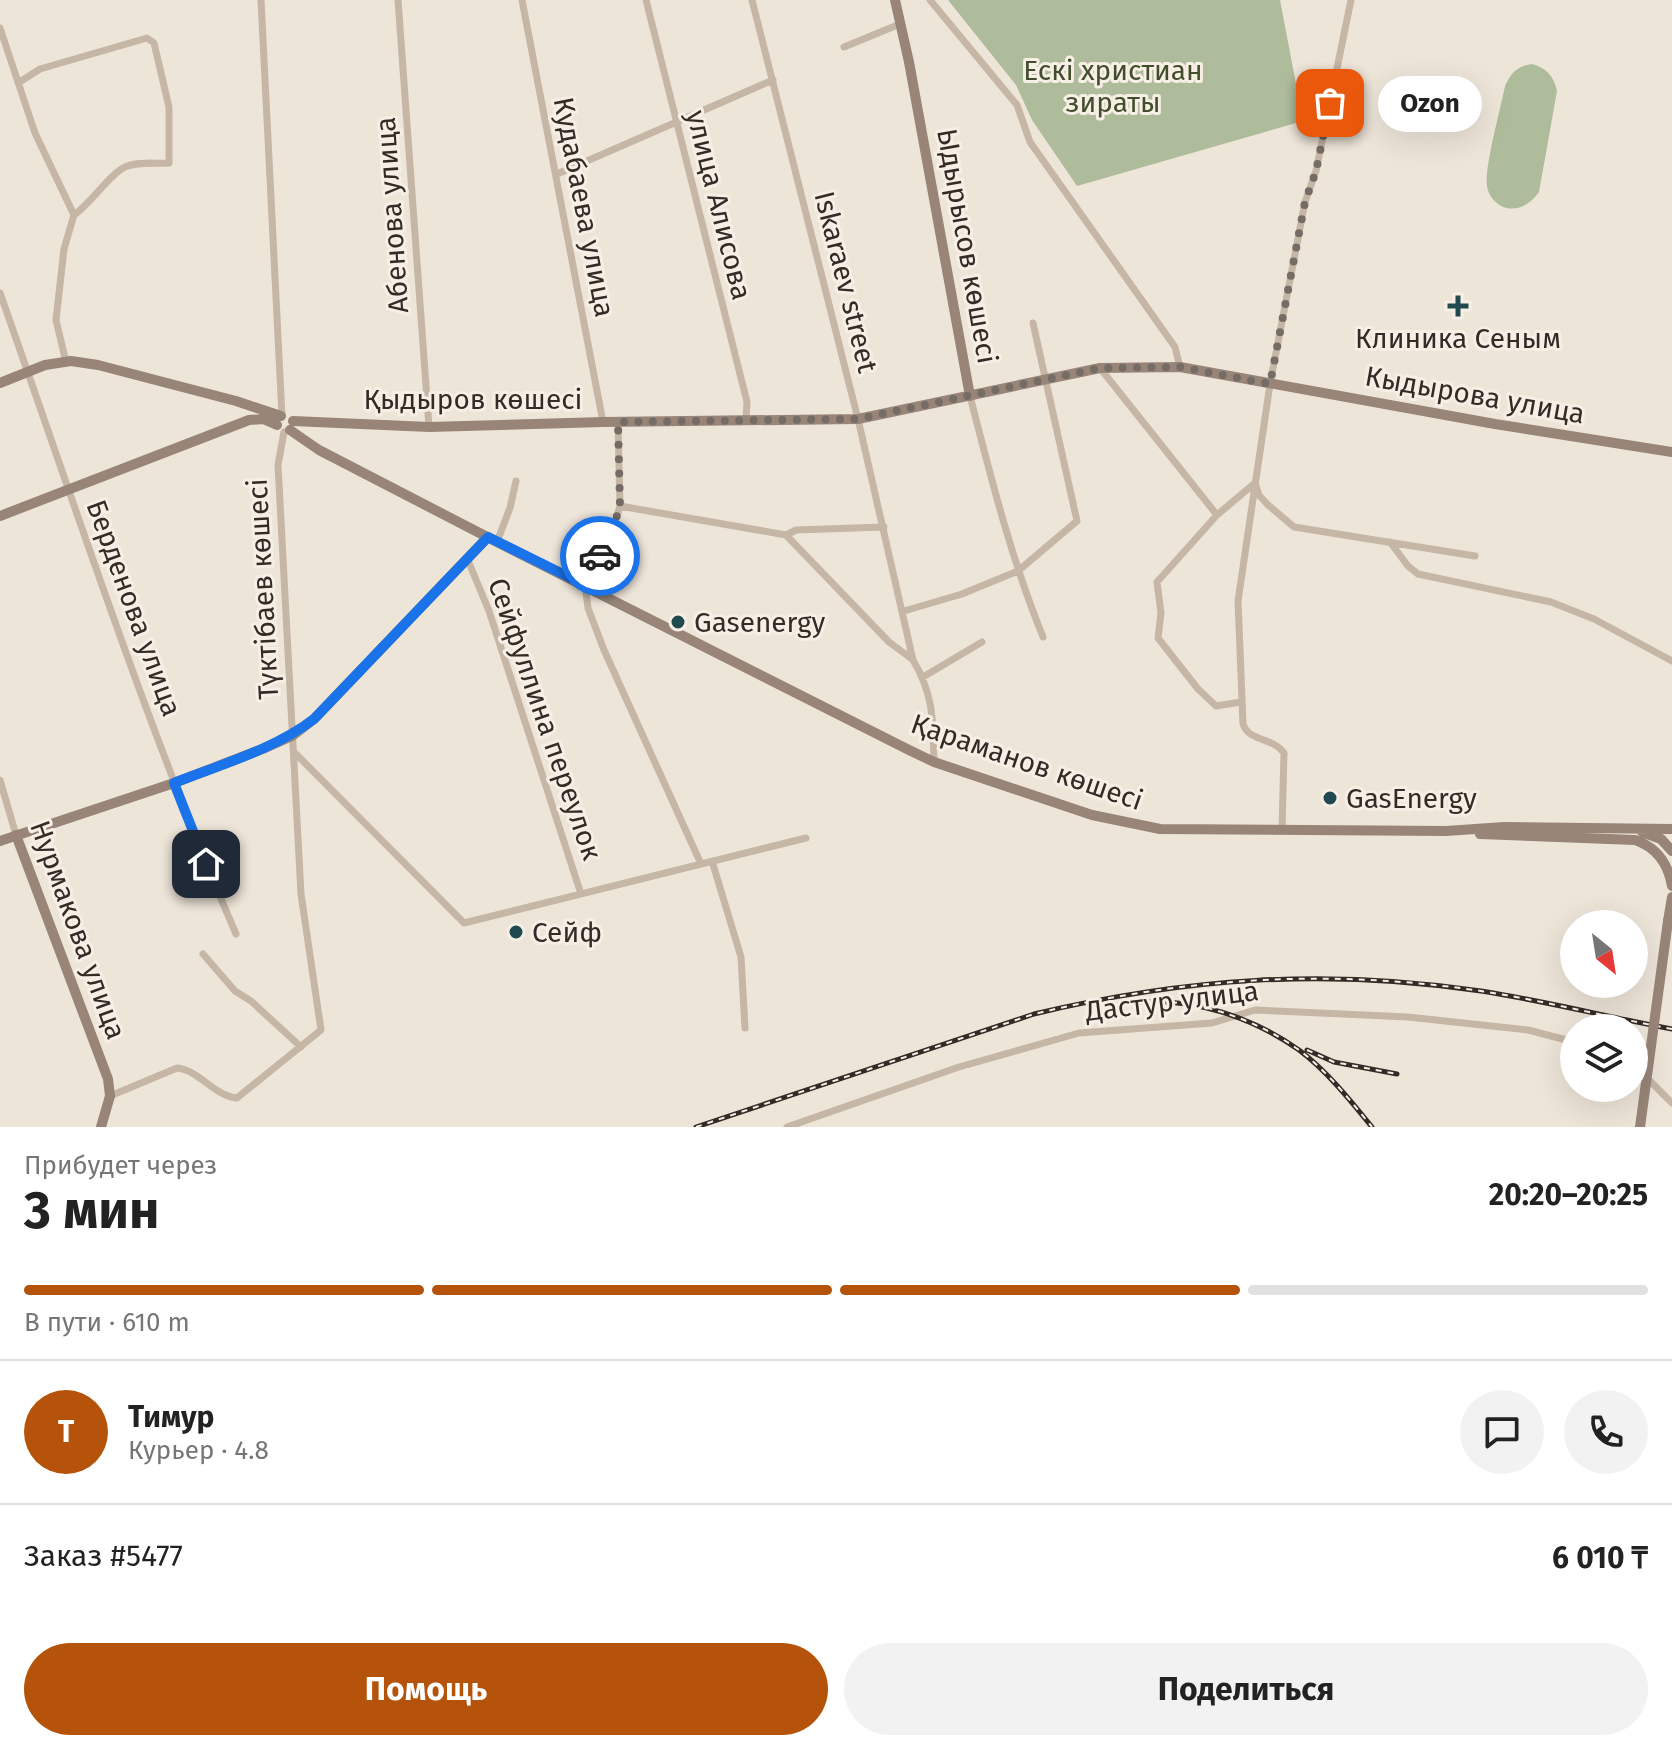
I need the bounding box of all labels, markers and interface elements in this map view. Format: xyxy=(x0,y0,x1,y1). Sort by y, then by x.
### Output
park label: Ескі христиан зираты xyxy=(1023,54,1203,119)
pin xyxy=(1296,69,1364,137)
callout: Ozon xyxy=(1378,75,1482,131)
icon: bag xyxy=(1308,81,1352,125)
text: Ozon xyxy=(1400,88,1460,119)
street label: Кудабаева улица xyxy=(547,94,621,320)
street label: улица Алисова xyxy=(679,107,759,303)
street label: Абенова улица xyxy=(369,116,415,314)
street label: Ыдырысов көшесі xyxy=(930,126,1004,366)
street label: Iskaraev street xyxy=(808,188,885,377)
marker: Клиника Сеным xyxy=(1447,295,1469,317)
place label: Клиника Сеным xyxy=(1355,322,1561,355)
street label: Кыдырова улица xyxy=(1363,359,1587,431)
street label: Қыдыров көшесі xyxy=(364,383,582,416)
street label: Түктібаев көшесі xyxy=(241,478,285,700)
street label: Берденова улица xyxy=(80,495,188,721)
courier xyxy=(560,516,640,596)
icon: car xyxy=(578,534,622,578)
street label: Сейфуллина переулок xyxy=(481,574,609,865)
place label: Gasenergy xyxy=(694,606,826,639)
marker: Gasenergy xyxy=(669,613,687,631)
street label: Қараманов көшесі xyxy=(907,707,1147,817)
place label: GasEnergy xyxy=(1346,782,1477,815)
marker: GasEnergy xyxy=(1321,789,1339,807)
street label: Нурмакова улица xyxy=(23,816,133,1044)
pin xyxy=(172,830,240,898)
icon: home xyxy=(184,842,228,886)
north arrow xyxy=(1560,910,1648,998)
map controls xyxy=(1560,910,1648,1102)
place label: Сейф xyxy=(532,916,602,949)
marker: Сейф xyxy=(507,923,525,941)
street label: Дастур улица xyxy=(1083,974,1260,1028)
button: layers xyxy=(1560,1014,1648,1102)
text: Прибудет через xyxy=(24,1150,217,1181)
text: 20:20–20:25 xyxy=(1489,1177,1648,1213)
text: 3 мин xyxy=(24,1179,160,1242)
text: В пути · 610 m xyxy=(24,1307,190,1338)
button: chat xyxy=(1460,1390,1544,1474)
button: phone xyxy=(1564,1390,1648,1474)
text: Тимур xyxy=(128,1399,214,1435)
text: Т xyxy=(58,1414,74,1450)
text: Курьер · 4.8 xyxy=(128,1435,269,1466)
text: Заказ #5477 xyxy=(24,1538,183,1574)
text: 6 010 ₸ xyxy=(1552,1540,1648,1576)
button: Помощь xyxy=(24,1643,828,1735)
button: Поделиться xyxy=(844,1643,1648,1735)

